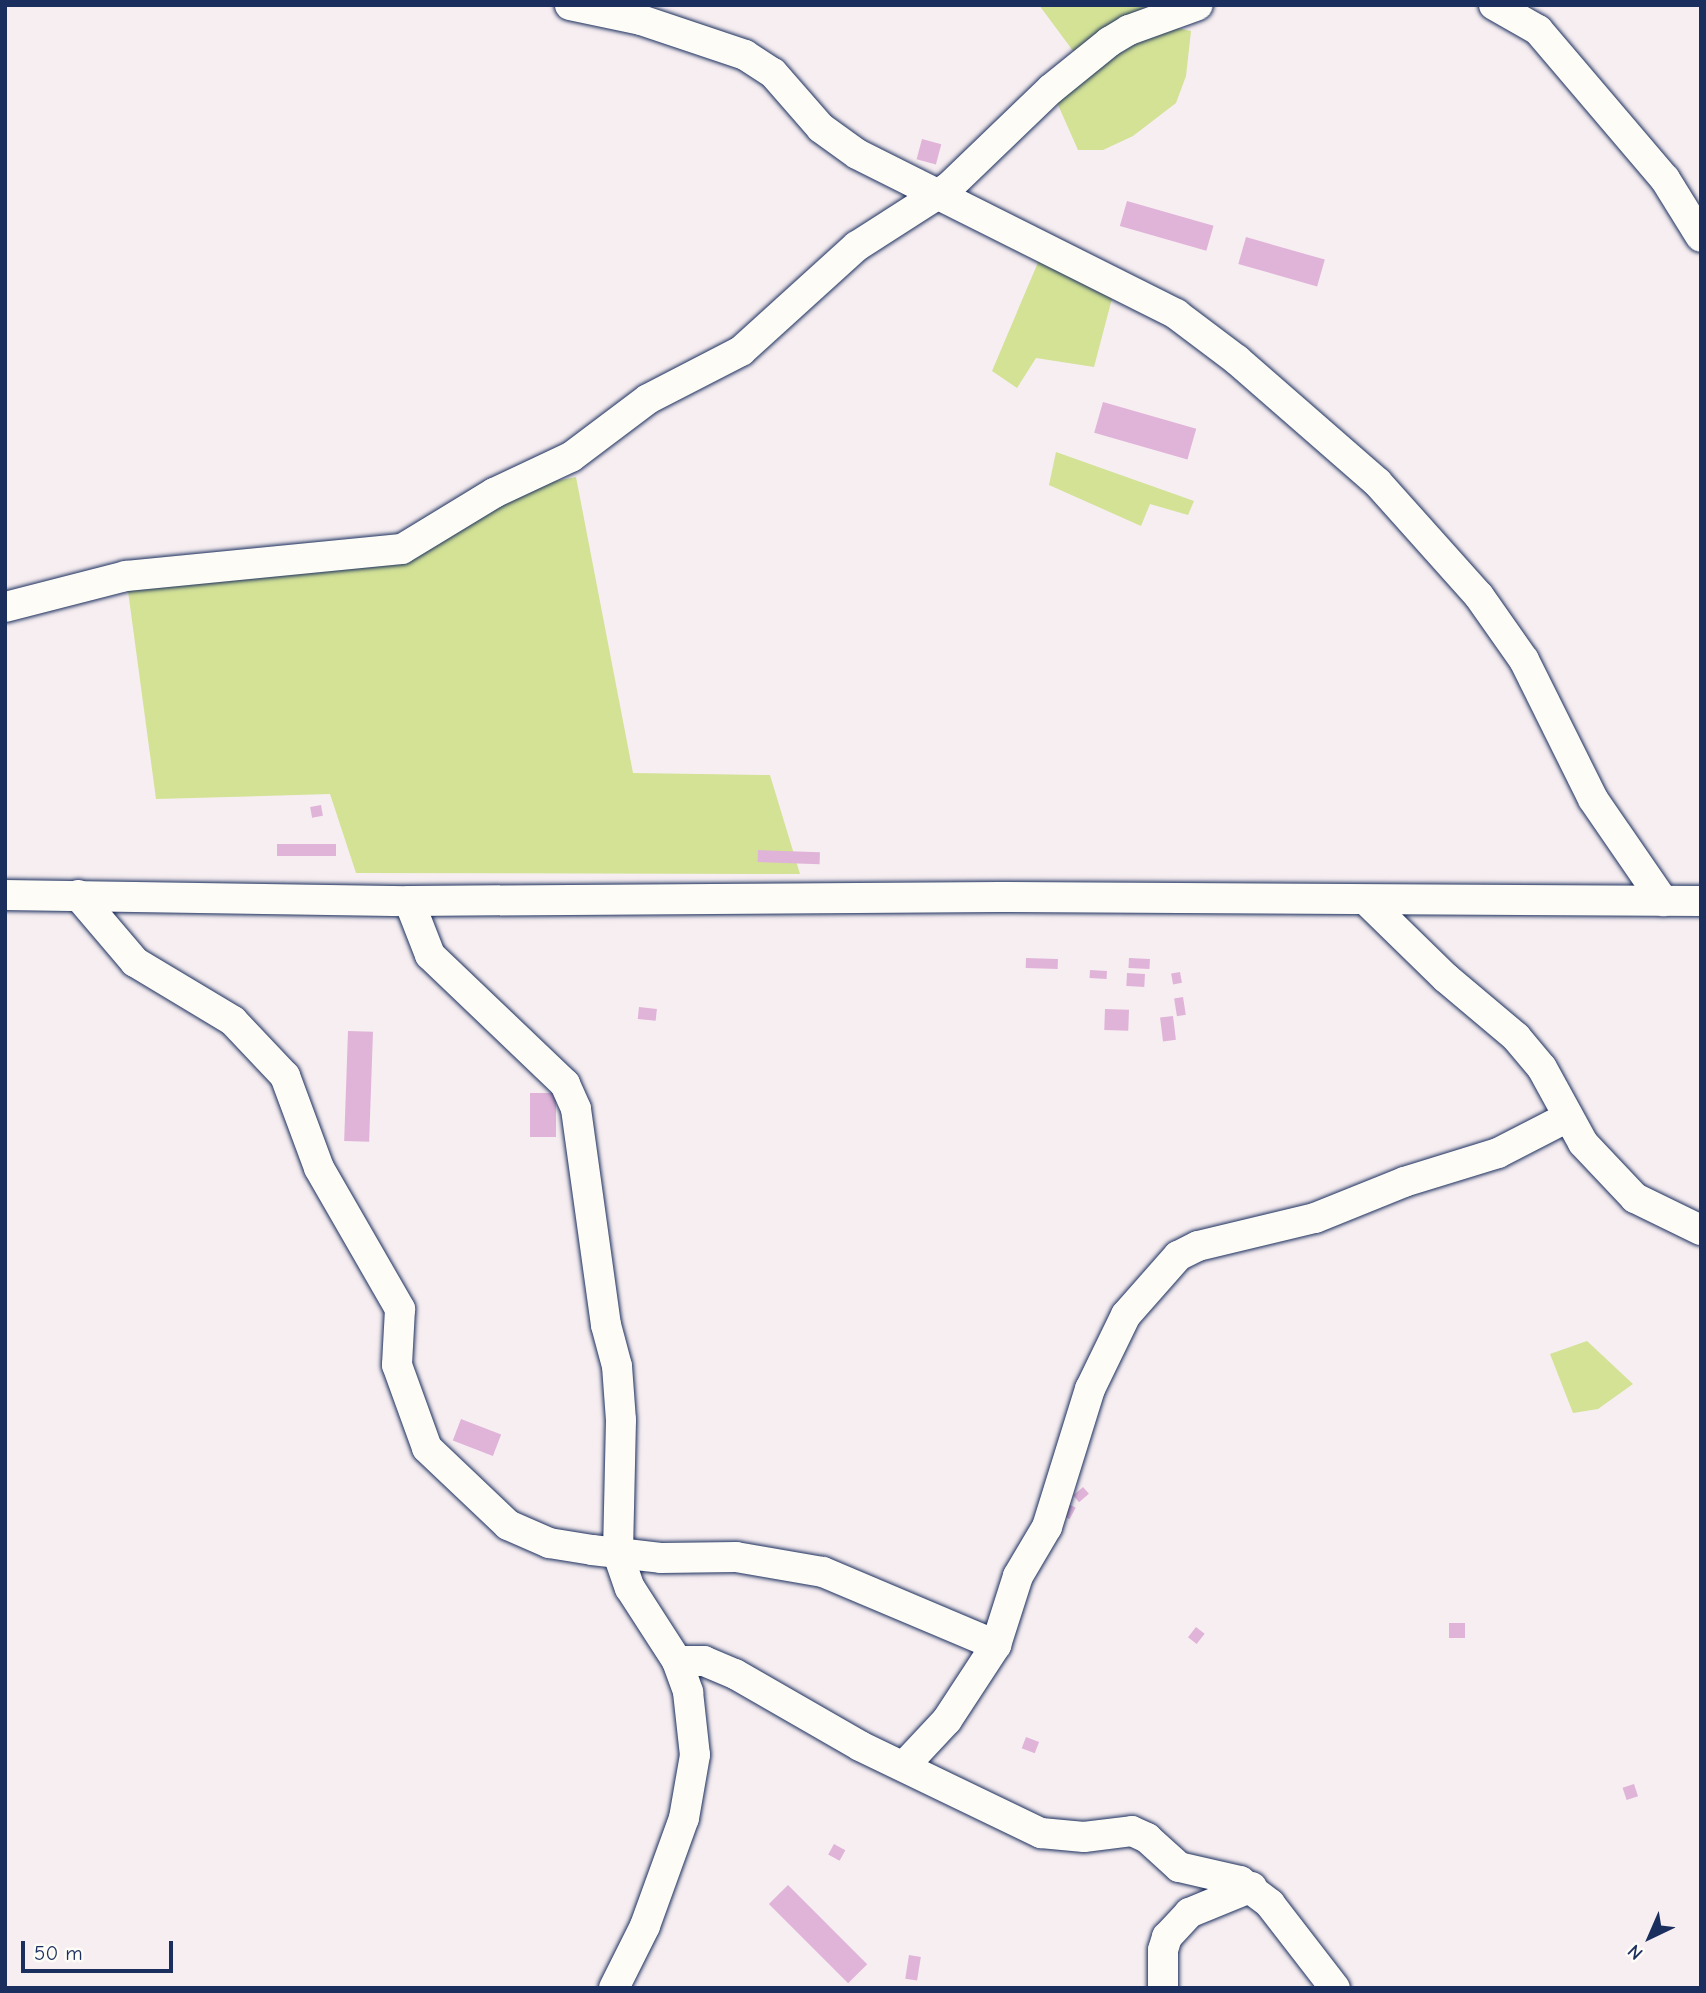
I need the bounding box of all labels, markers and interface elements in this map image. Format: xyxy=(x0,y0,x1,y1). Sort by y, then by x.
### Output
north arrow xyxy=(1615,1902,1685,1972)
scale bar xyxy=(24,1926,177,1970)
text: N xyxy=(1623,1940,1648,1964)
text: 50 m xyxy=(34,1941,83,1965)

